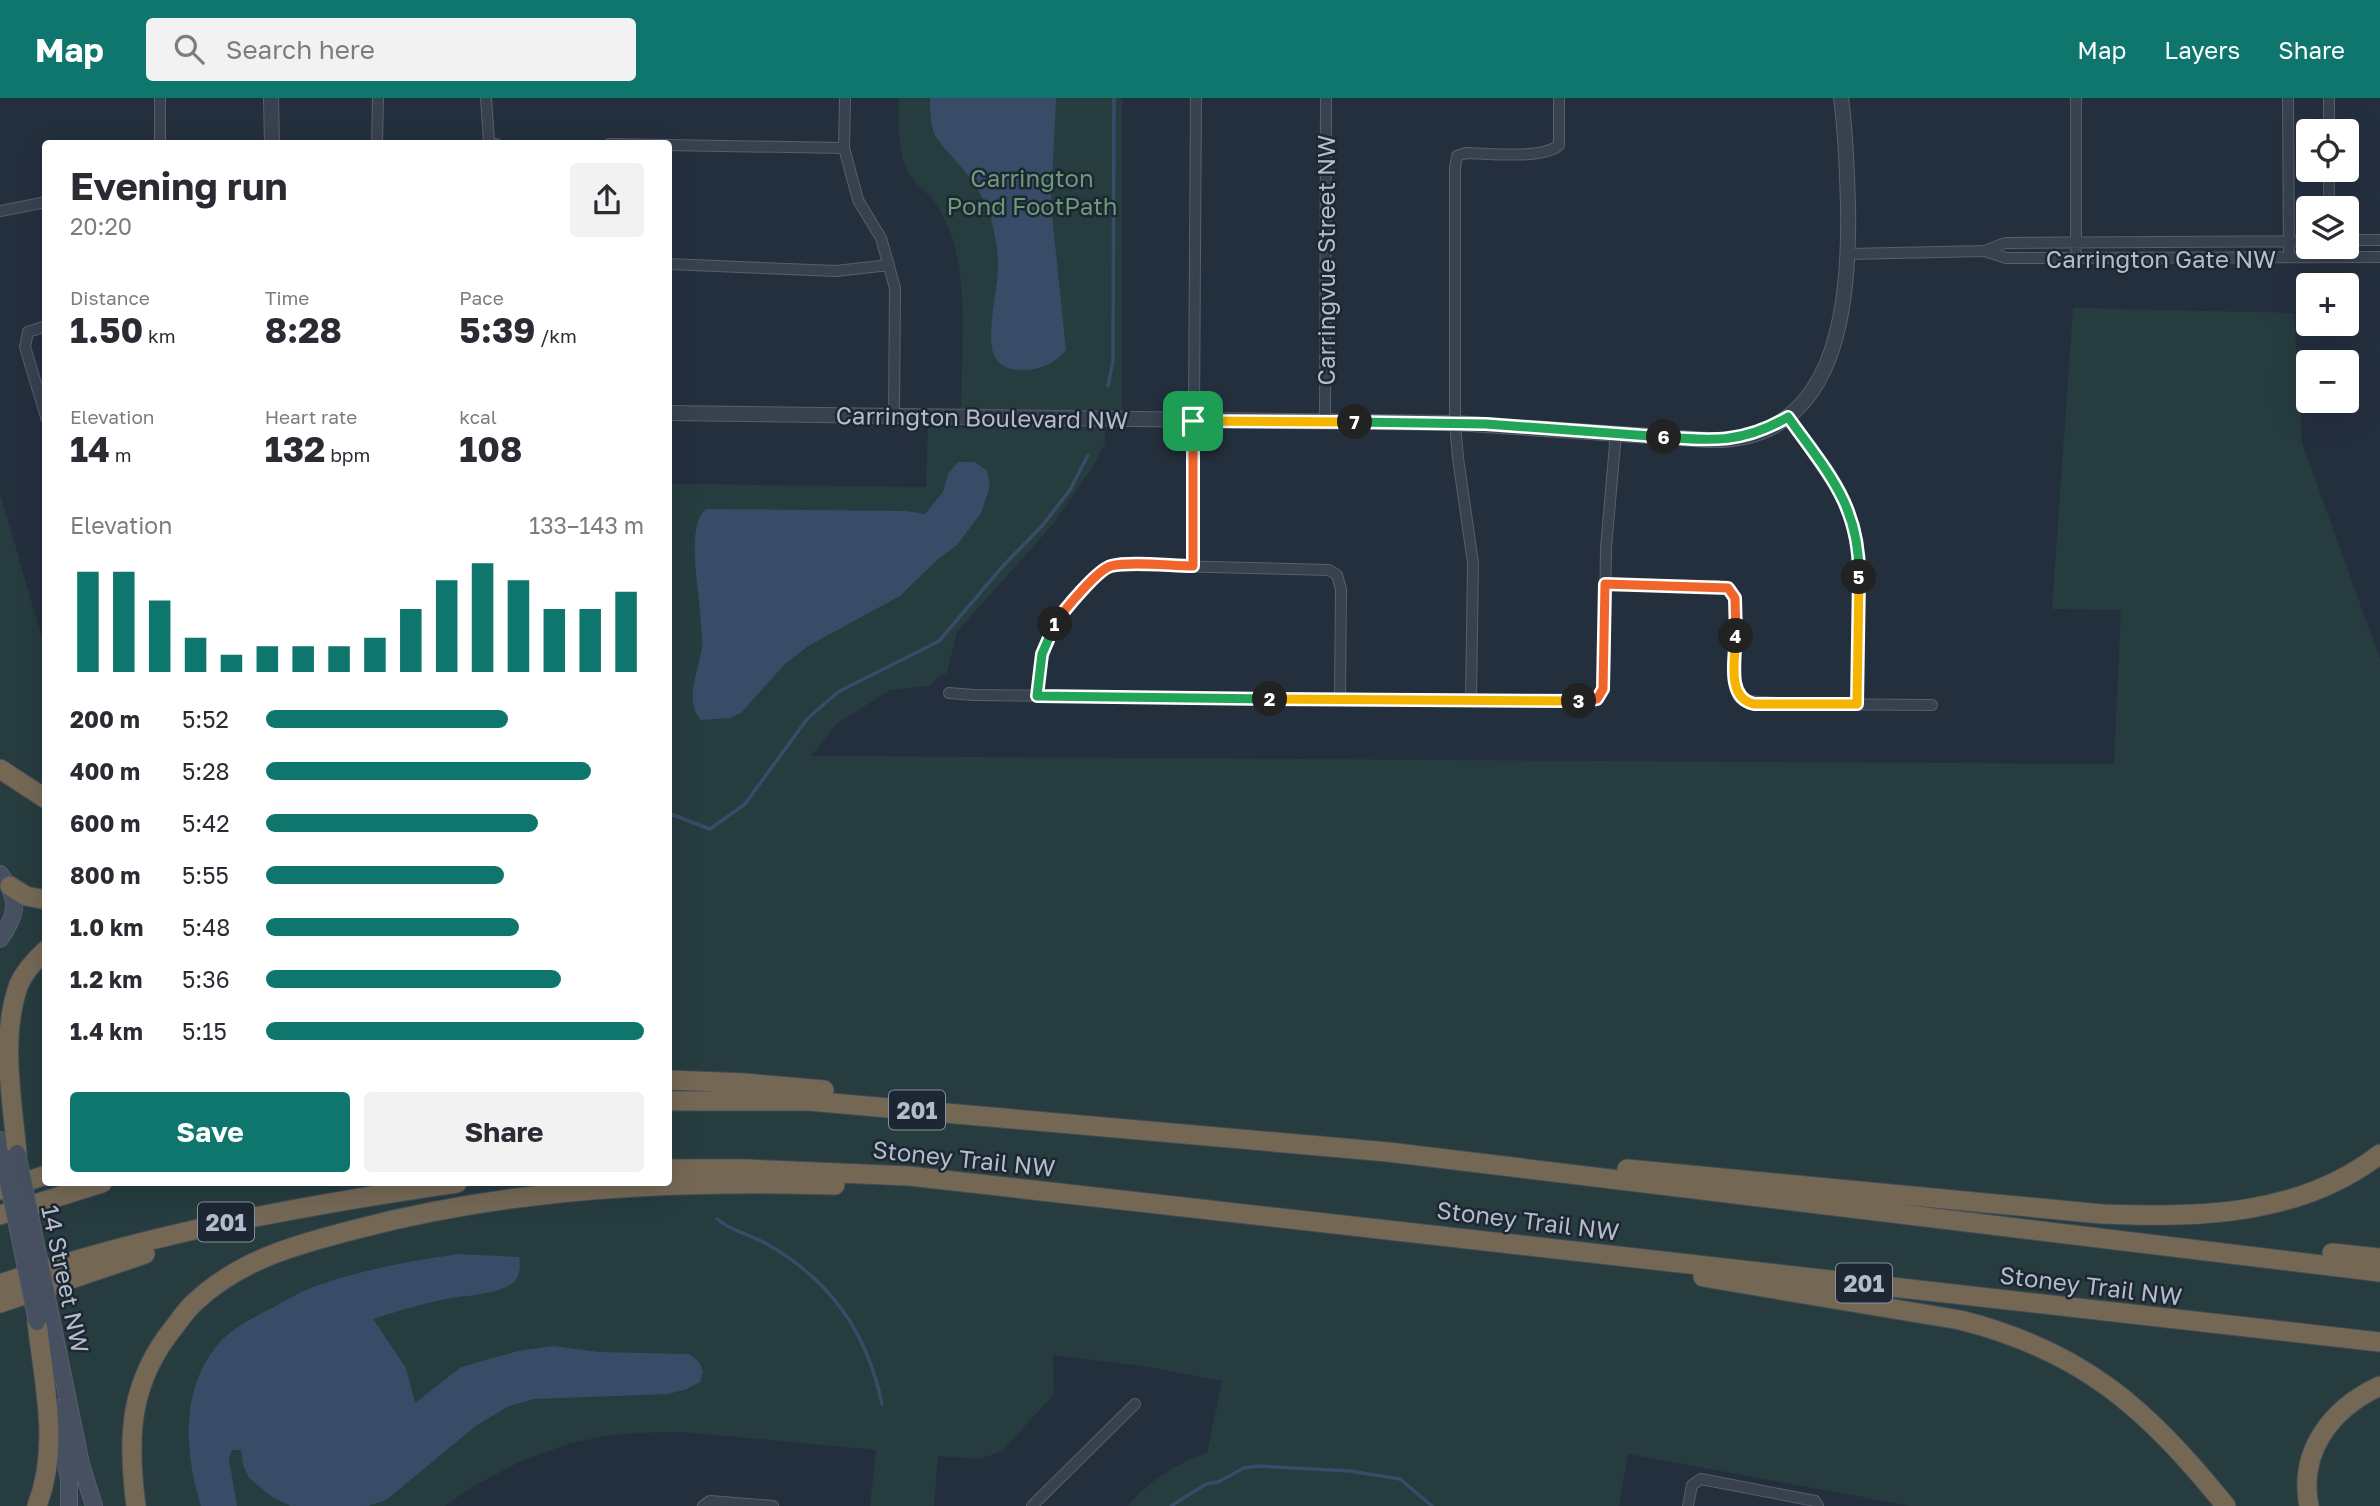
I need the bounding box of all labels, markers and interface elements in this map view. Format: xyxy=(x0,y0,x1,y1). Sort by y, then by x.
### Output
search box xyxy=(146,18,636,81)
text: Map xyxy=(35,30,104,69)
icon: search xyxy=(170,30,208,68)
text: Search here xyxy=(226,34,375,65)
text: Map xyxy=(2077,35,2126,64)
text: Layers xyxy=(2164,35,2240,64)
text: Share xyxy=(2278,35,2345,64)
map controls xyxy=(2296,119,2359,413)
button: locate xyxy=(2296,119,2359,182)
street label: Carringvue Street NW xyxy=(1311,135,1340,385)
text: Evening run xyxy=(70,163,288,208)
button: share xyxy=(570,163,644,237)
park label: Carrington Pond FootPath xyxy=(947,163,1118,220)
button: layers xyxy=(2296,196,2359,259)
text: 20:20 xyxy=(70,212,132,240)
street label: Carrington Gate NW xyxy=(2046,244,2276,273)
button: + xyxy=(2296,273,2359,336)
text: Distance xyxy=(70,286,150,309)
text: Time xyxy=(265,286,309,309)
text: Pace xyxy=(459,286,504,309)
text: 1.50 xyxy=(70,309,143,351)
text: 8:28 xyxy=(265,309,342,351)
text: 5:39 xyxy=(459,309,535,351)
text: km xyxy=(143,324,176,347)
text: /km xyxy=(535,324,577,347)
button: − xyxy=(2296,350,2359,413)
pin xyxy=(1163,391,1223,451)
street label: Carrington Boulevard NW xyxy=(835,400,1129,434)
icon: arrive xyxy=(1174,402,1212,440)
pin: 7 xyxy=(1338,404,1372,440)
text: Elevation xyxy=(70,405,155,428)
text: Heart rate xyxy=(265,405,357,428)
text: kcal xyxy=(459,405,497,428)
text: 7 xyxy=(1349,410,1360,433)
pin: 6 xyxy=(1646,420,1682,454)
text: 6 xyxy=(1657,425,1670,448)
text: 14 xyxy=(70,428,110,470)
text: 132 xyxy=(265,428,325,470)
text: 108 xyxy=(459,428,523,470)
text: m xyxy=(110,443,131,466)
text: bpm xyxy=(325,443,370,466)
text: Elevation xyxy=(70,511,172,539)
text: 133–143 m xyxy=(529,511,644,539)
pin: 5 xyxy=(1842,560,1876,594)
text: 5 xyxy=(1853,565,1864,588)
pin: 1 xyxy=(1038,606,1072,642)
text: 1 xyxy=(1050,612,1059,635)
pin: 4 xyxy=(1718,618,1754,654)
text: 4 xyxy=(1730,624,1741,647)
pin: 2 xyxy=(1252,682,1288,716)
pin: 3 xyxy=(1562,684,1596,718)
text: 2 xyxy=(1264,687,1275,710)
text: 3 xyxy=(1573,689,1584,712)
text: 200 m xyxy=(70,705,140,733)
text: 5:52 xyxy=(182,705,229,733)
text: 400 m xyxy=(70,757,140,785)
text: 5:28 xyxy=(182,757,230,785)
text: 600 m xyxy=(70,809,140,837)
text: 5:42 xyxy=(182,809,230,837)
text: 800 m xyxy=(70,861,141,889)
text: 5:55 xyxy=(182,861,229,889)
text: 1.0 km xyxy=(70,913,143,941)
text: 5:48 xyxy=(182,913,230,941)
text: 1.2 km xyxy=(70,965,142,993)
text: 5:36 xyxy=(182,965,230,993)
text: 1.4 km xyxy=(70,1017,143,1045)
text: 5:15 xyxy=(182,1017,227,1045)
road number: 201 xyxy=(889,1091,945,1130)
button: Save xyxy=(70,1092,350,1172)
button: Share xyxy=(364,1092,644,1172)
street label: Stoney Trail NW xyxy=(871,1134,1057,1182)
street label: Stoney Trail NW xyxy=(1435,1194,1621,1246)
street label: 14 Street NW xyxy=(36,1202,96,1356)
road number: 201 xyxy=(198,1203,254,1242)
street label: Stoney Trail NW xyxy=(1998,1259,2184,1311)
road number: 201 xyxy=(1836,1264,1892,1302)

